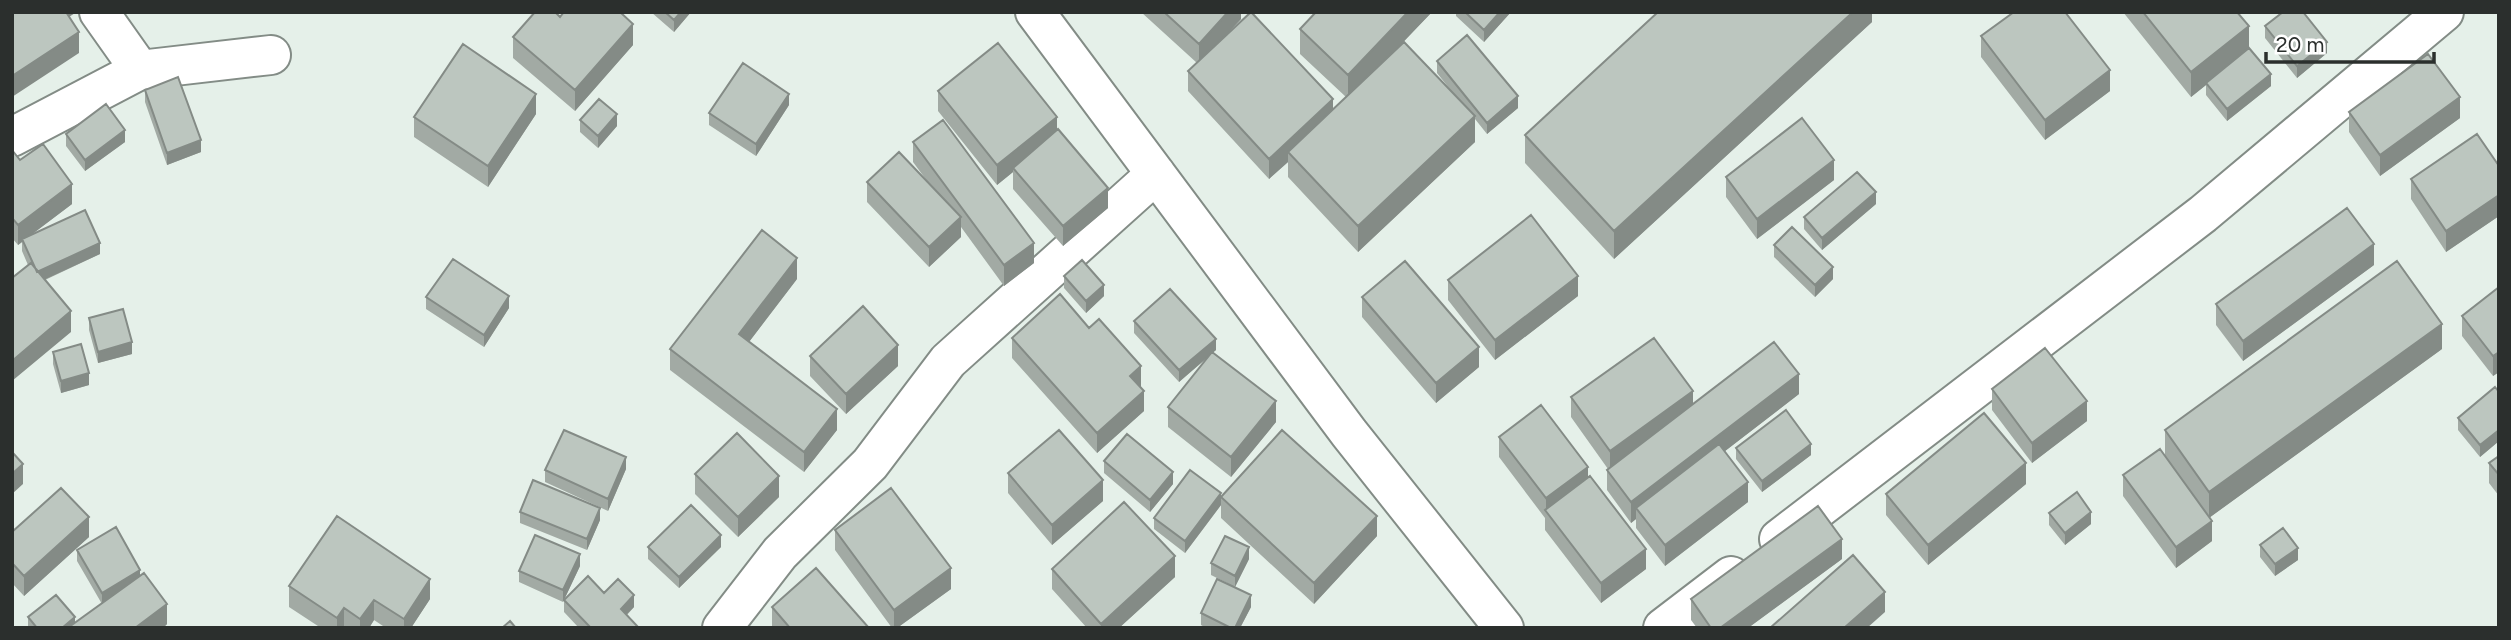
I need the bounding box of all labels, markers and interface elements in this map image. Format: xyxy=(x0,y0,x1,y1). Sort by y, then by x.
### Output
scale bar xyxy=(2266,21,2434,65)
text: 20 m xyxy=(2276,32,2324,57)

